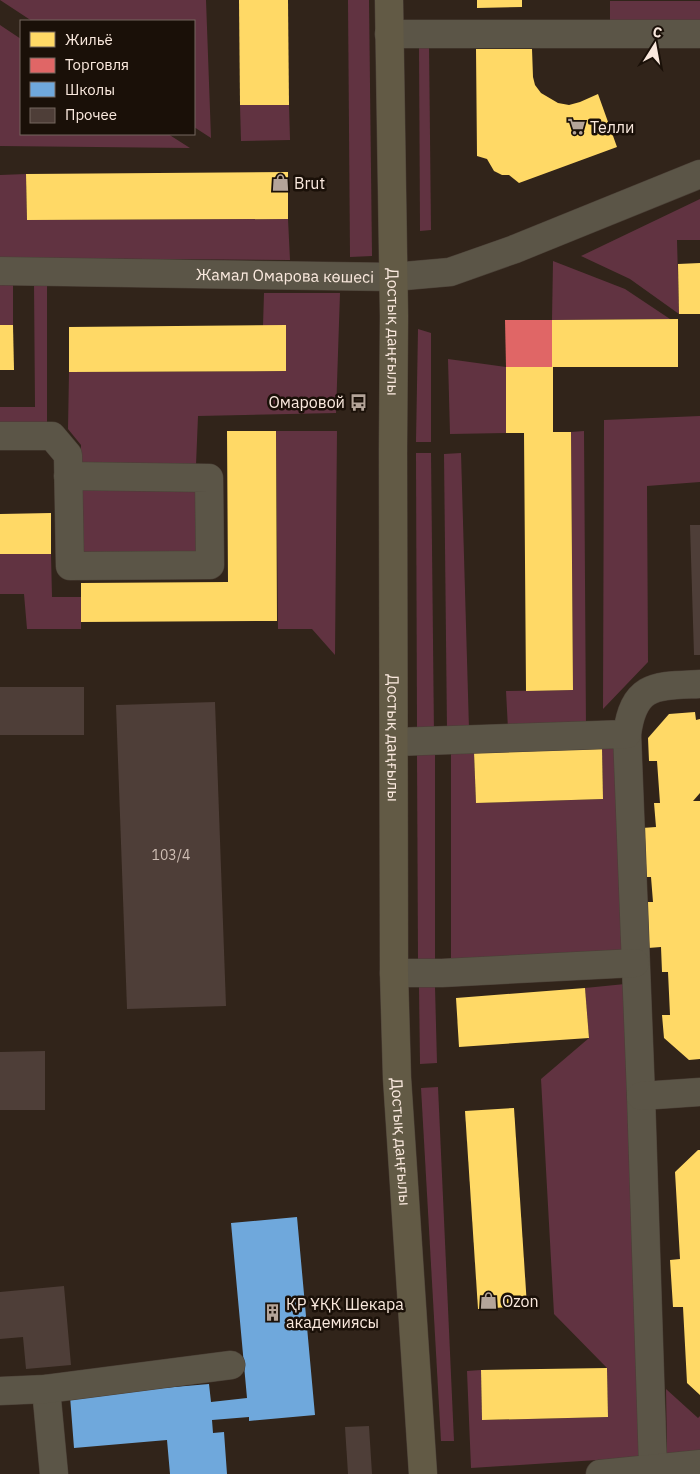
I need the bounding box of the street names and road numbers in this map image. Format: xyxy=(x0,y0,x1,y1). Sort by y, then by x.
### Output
street label: Жамал Омарова көшесі xyxy=(196,264,374,287)
street label: Достық даңғылы xyxy=(383,268,404,396)
street label: Достық даңғылы xyxy=(383,674,404,802)
street label: Достық даңғылы xyxy=(387,1077,415,1206)

